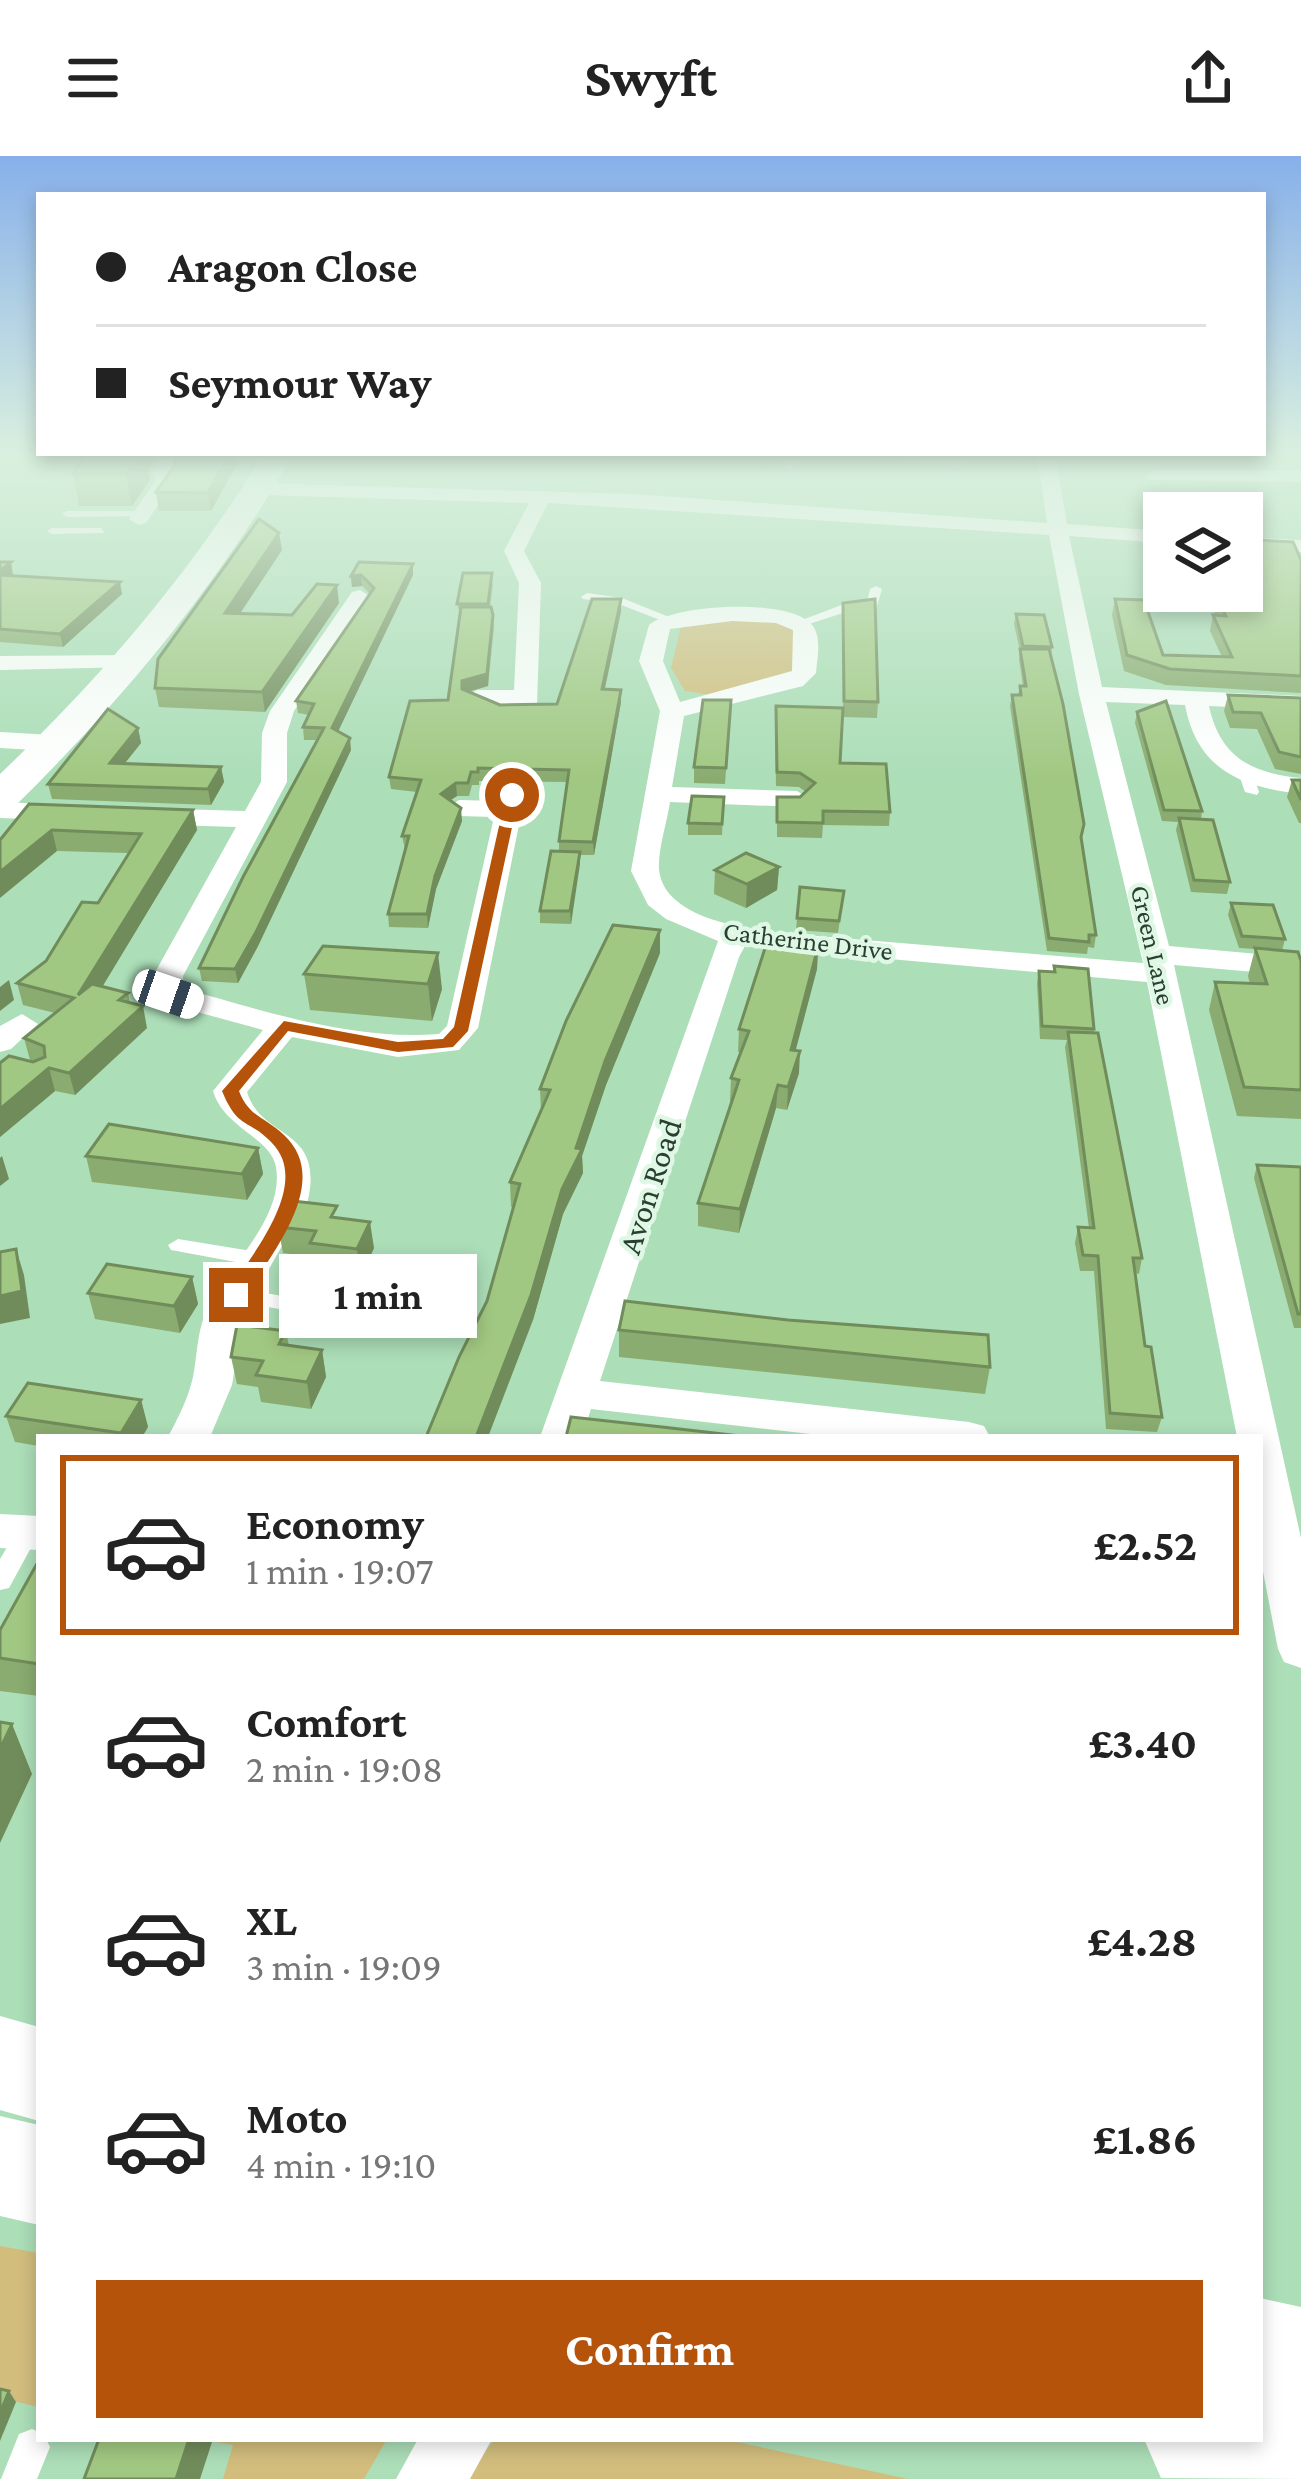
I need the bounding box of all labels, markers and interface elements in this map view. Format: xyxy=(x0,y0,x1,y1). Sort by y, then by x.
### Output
icon: menu xyxy=(60,45,126,111)
icon: share xyxy=(1175,45,1241,111)
text: Swyft xyxy=(584,48,717,108)
text: Aragon Close xyxy=(168,242,417,292)
text: Seymour Way xyxy=(168,358,431,408)
map controls xyxy=(1143,492,1263,612)
button: layers xyxy=(1143,492,1263,612)
route start xyxy=(485,768,539,822)
street label: Green Lane xyxy=(1125,882,1181,1008)
street label: Catherine Drive xyxy=(722,916,894,966)
car xyxy=(128,965,208,1023)
street label: Avon Road xyxy=(610,1114,689,1259)
callout: 1 min xyxy=(278,1253,476,1337)
route end xyxy=(209,1268,263,1322)
text: 1 min xyxy=(334,1274,422,1317)
icon: car xyxy=(102,1491,210,1599)
text: Economy xyxy=(246,1499,424,1549)
text: £2.52 xyxy=(1094,1520,1197,1570)
text: 1 min · 19:07 xyxy=(246,1549,434,1592)
icon: car xyxy=(102,1689,210,1797)
text: Comfort xyxy=(246,1697,407,1747)
text: £3.40 xyxy=(1088,1718,1197,1768)
text: 2 min · 19:08 xyxy=(246,1747,443,1790)
icon: car xyxy=(102,1887,210,1995)
text: XL xyxy=(246,1895,297,1945)
text: £4.28 xyxy=(1087,1916,1197,1966)
text: 3 min · 19:09 xyxy=(246,1945,442,1988)
icon: car xyxy=(102,2085,210,2193)
text: Moto xyxy=(246,2093,348,2143)
text: £1.86 xyxy=(1093,2114,1197,2164)
text: 4 min · 19:10 xyxy=(246,2143,436,2186)
button: Confirm xyxy=(96,2280,1203,2418)

